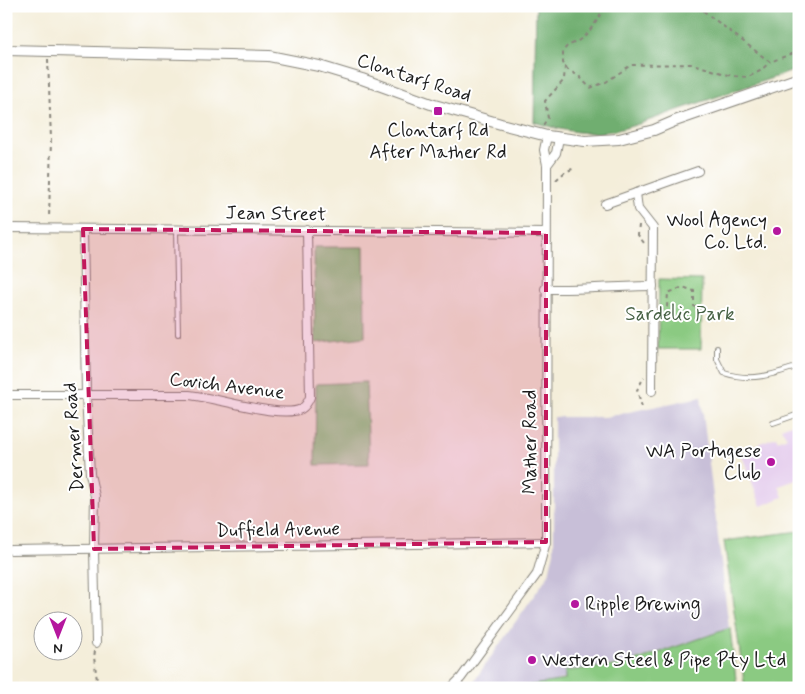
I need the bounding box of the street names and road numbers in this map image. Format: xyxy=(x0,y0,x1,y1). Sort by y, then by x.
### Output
street label: Clontarf Road xyxy=(354,48,474,108)
street label: Jean Street xyxy=(225,201,327,227)
street label: Covich Avenue xyxy=(168,367,286,405)
street label: Dermer Road xyxy=(58,382,90,492)
street label: Mather Road xyxy=(518,390,543,494)
street label: Duffield Avenue xyxy=(216,516,340,544)

